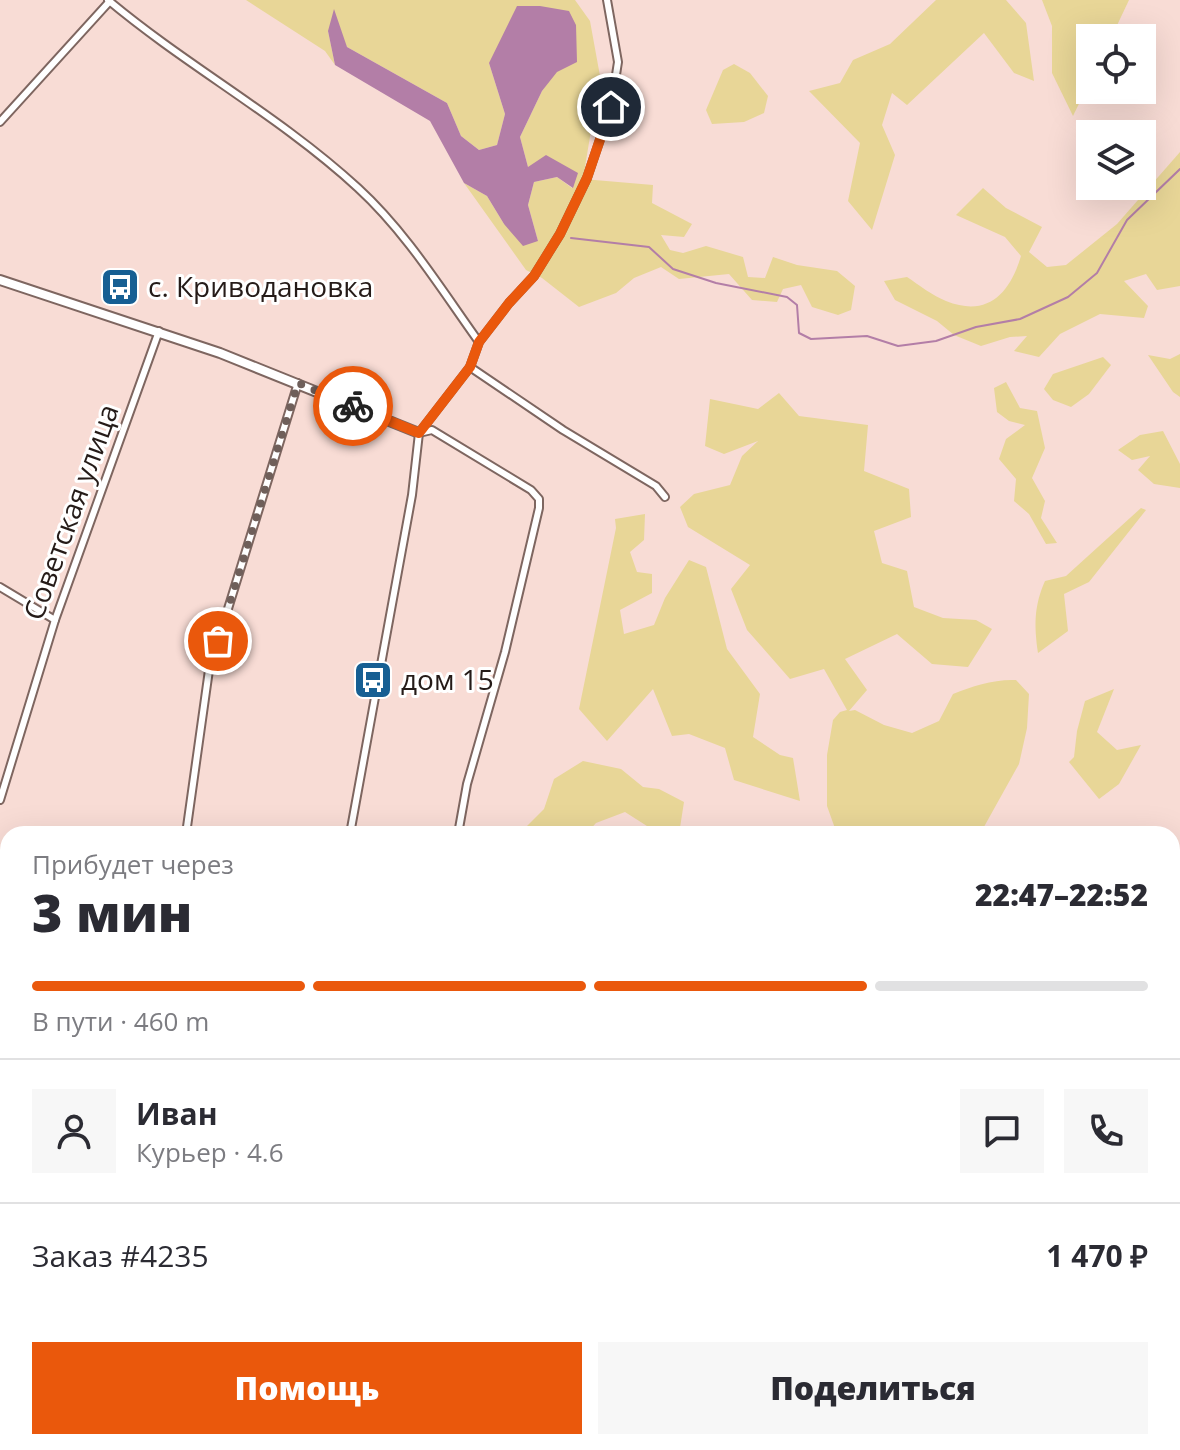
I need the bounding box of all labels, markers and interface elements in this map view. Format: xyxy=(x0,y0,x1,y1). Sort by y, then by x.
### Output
map controls xyxy=(1076,24,1156,200)
button: locate xyxy=(1076,24,1156,104)
pin xyxy=(577,73,645,141)
icon: home xyxy=(589,85,633,129)
button: layers xyxy=(1076,120,1156,200)
bus stop icon: с. Криводановка xyxy=(99,266,141,308)
place label: с. Криводановка xyxy=(148,267,373,305)
courier xyxy=(313,366,393,446)
icon: bike xyxy=(331,384,375,428)
street label: Советская улица xyxy=(13,399,127,625)
pin xyxy=(184,607,252,675)
icon: bag xyxy=(196,619,240,663)
bus stop icon: дом 15 xyxy=(352,659,394,701)
place label: дом 15 xyxy=(401,660,494,698)
text: Прибудет через xyxy=(32,846,234,882)
text: 22:47–22:52 xyxy=(975,874,1148,915)
text: 3 мин xyxy=(32,876,192,947)
text: В пути · 460 m xyxy=(32,1003,209,1039)
button: person xyxy=(32,1089,116,1173)
button: chat xyxy=(960,1089,1044,1173)
button: phone xyxy=(1064,1089,1148,1173)
text: Иван xyxy=(136,1093,218,1134)
text: Курьер · 4.6 xyxy=(136,1134,284,1170)
text: Заказ #4235 xyxy=(32,1235,209,1276)
text: 1 470 ₽ xyxy=(1046,1235,1148,1276)
button: Помощь xyxy=(32,1342,582,1434)
button: Поделиться xyxy=(598,1342,1148,1434)

